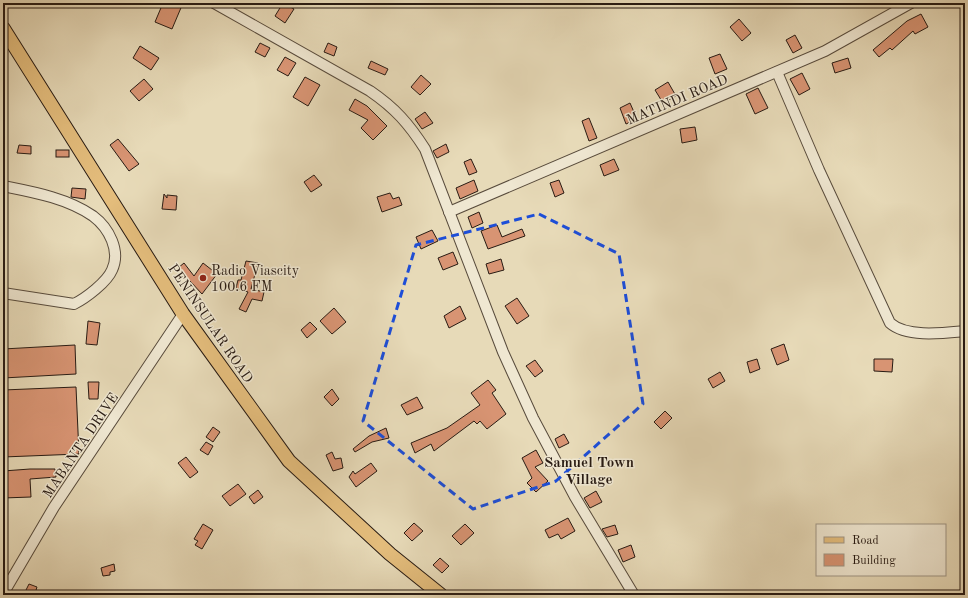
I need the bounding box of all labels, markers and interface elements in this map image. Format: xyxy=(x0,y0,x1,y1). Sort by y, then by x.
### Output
street label: MATINDI ROAD xyxy=(625,72,730,128)
street label: PENINSULAR ROAD xyxy=(165,262,255,386)
place label: Radio Viascity 100.6 FM xyxy=(211,264,300,294)
marker: Radio Viascity 100.6 FM xyxy=(198,273,208,283)
street label: MABANTA DRIVE xyxy=(41,390,121,501)
district label: Samuel Town Village xyxy=(544,456,634,488)
legend xyxy=(816,524,946,576)
text: Road xyxy=(852,535,879,547)
text: Building xyxy=(852,555,896,567)

